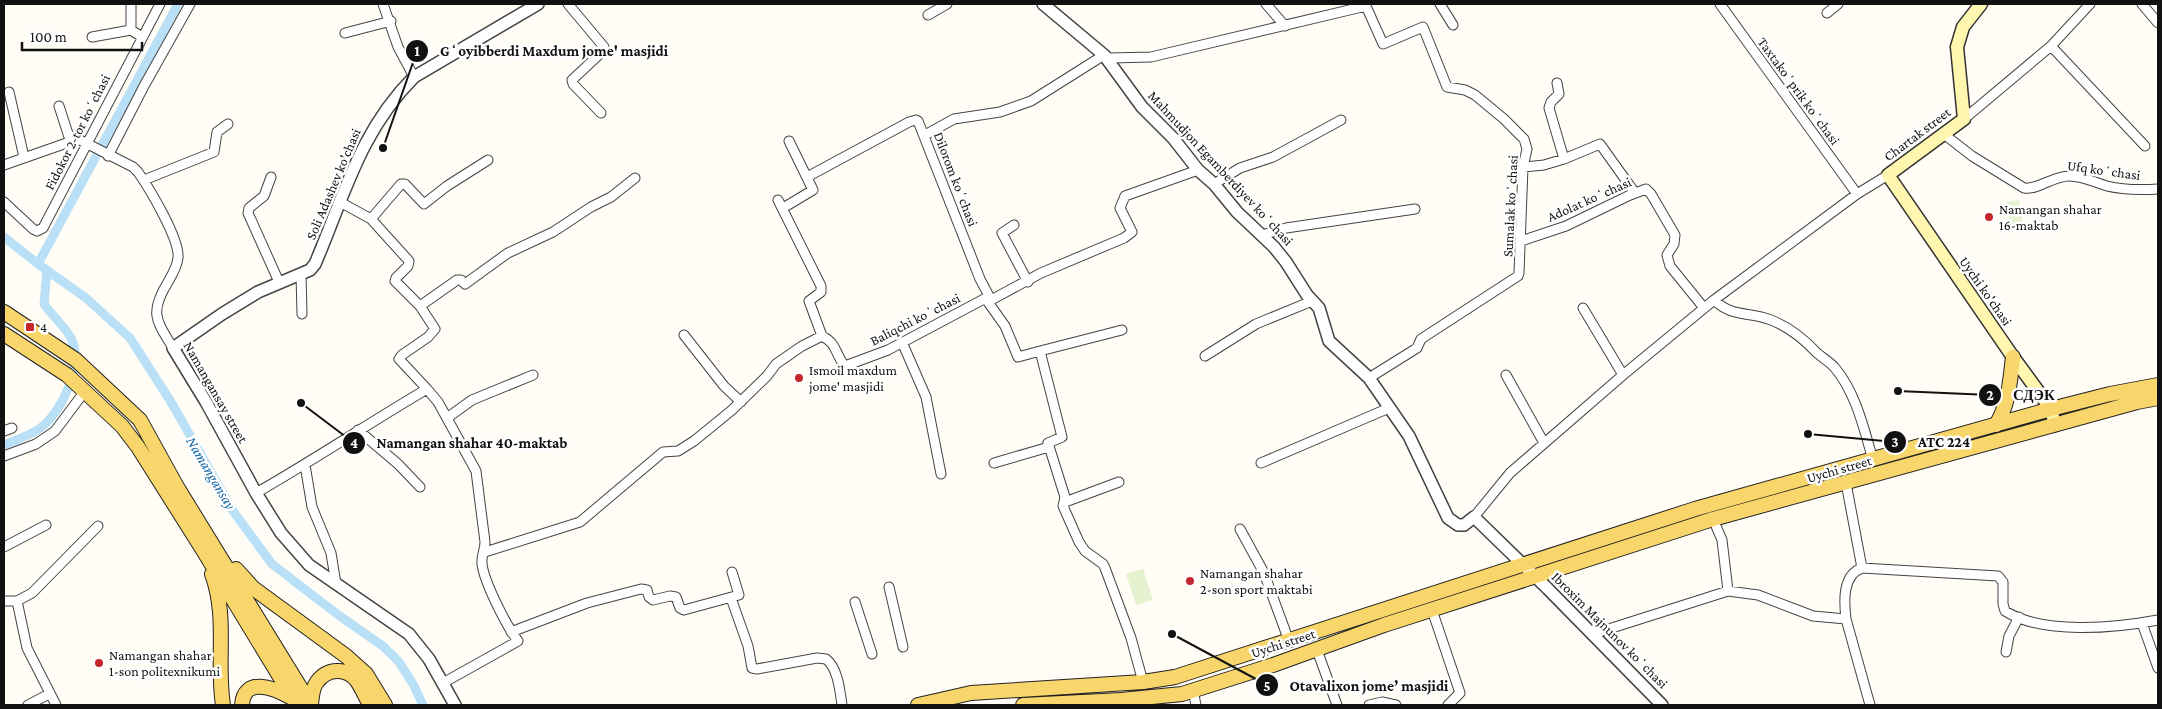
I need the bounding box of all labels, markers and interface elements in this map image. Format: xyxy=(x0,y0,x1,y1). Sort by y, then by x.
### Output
scale bar xyxy=(22,20,142,52)
text: 100 m xyxy=(30,29,67,45)
street label: Taxtakoʻprik koʻchasi xyxy=(1755,34,1844,148)
callout: Gʻoyibberdi Maxdum jome' masjidi xyxy=(404,36,678,66)
text: 1 xyxy=(414,43,420,59)
text: Gʻoyibberdi Maxdum jome' masjidi xyxy=(440,43,669,60)
street label: Fidokor 2-tor koʻchasi xyxy=(41,71,113,192)
street label: Mahmudjon Egamberdiyev koʻchasi xyxy=(1144,87,1297,249)
street label: Chartak street xyxy=(1881,104,1954,164)
street label: Soli Adashev ko'chasi xyxy=(302,126,364,242)
street label: Dilorom koʻchasi xyxy=(931,130,981,229)
street label: Sumalak koʻchasi xyxy=(1499,154,1521,257)
street label: Ufq koʻchasi xyxy=(2066,157,2142,183)
street label: Adolat koʻchasi xyxy=(1544,173,1634,225)
place label: Namangan shahar 16-maktab xyxy=(1999,201,2102,233)
marker: Namangan shahar 16-maktab xyxy=(1983,211,1995,223)
street label: Uychi ko'chasi xyxy=(1956,253,2016,329)
street label: Baliqchi koʻchasi xyxy=(867,289,963,349)
place label: 4 xyxy=(40,319,47,335)
marker: 4 xyxy=(24,321,36,333)
street label: Namangansay street xyxy=(180,339,252,446)
place label: Ismoil maxdum jome' masjidi xyxy=(808,362,897,395)
marker: Ismoil maxdum jome' masjidi xyxy=(793,372,805,384)
callout: СДЭК xyxy=(1978,380,2065,410)
text: 2 xyxy=(1986,387,1994,403)
text: СДЭК xyxy=(2013,387,2055,403)
callout: ATC 224 xyxy=(1882,427,1980,457)
callout: Namangan shahar 40-maktab xyxy=(341,428,578,458)
water label: Namangansay xyxy=(182,434,239,513)
text: 3 xyxy=(1891,434,1899,450)
text: ATC 224 xyxy=(1917,434,1970,450)
text: 4 xyxy=(350,435,358,451)
text: Namangan shahar 40-maktab xyxy=(376,435,568,451)
street label: Uychi street xyxy=(1805,452,1874,486)
place label: Namangan shahar 2-son sport maktabi xyxy=(1200,565,1313,597)
street label: Ibroxim Majnunov koʻchasi xyxy=(1548,569,1672,692)
marker: Namangan shahar 2-son sport maktabi xyxy=(1184,575,1196,587)
street label: Uychi street xyxy=(1249,625,1317,661)
place label: Namangan shahar 1-son politexnikumi xyxy=(109,647,221,679)
marker: Namangan shahar 1-son politexnikumi xyxy=(93,657,105,669)
callout: Otavalixon jome’ masjidi xyxy=(1255,670,1459,700)
text: 5 xyxy=(1263,678,1271,694)
text: Otavalixon jome’ masjidi xyxy=(1290,678,1449,695)

